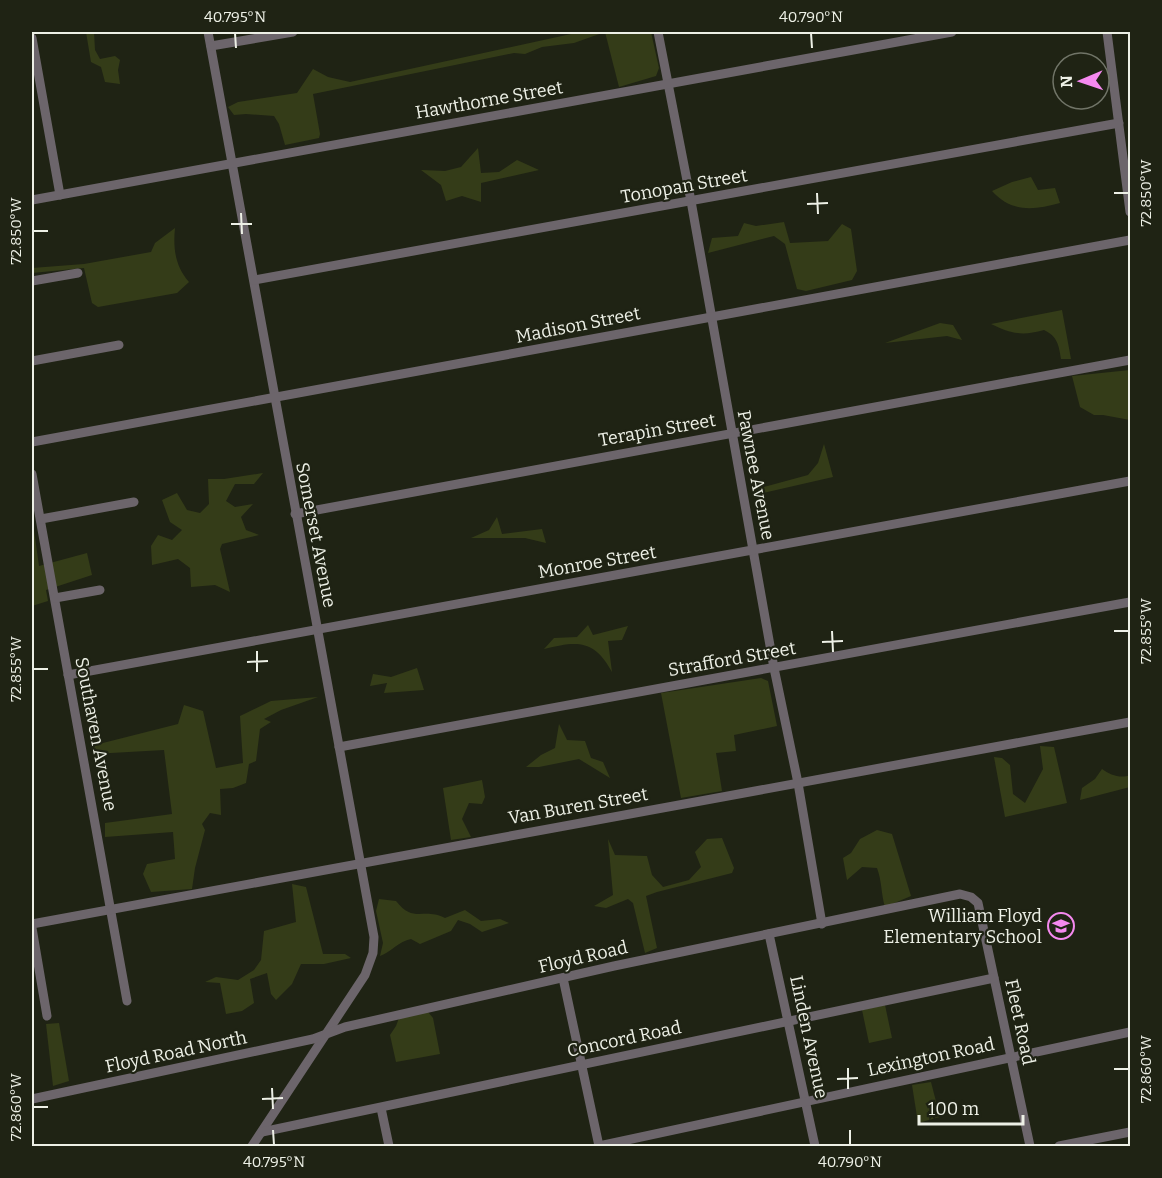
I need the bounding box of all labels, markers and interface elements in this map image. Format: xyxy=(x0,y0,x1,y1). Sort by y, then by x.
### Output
text: 40.795°N xyxy=(204,8,266,26)
text: 40.790°N xyxy=(779,8,843,26)
north arrow xyxy=(1051,51,1111,111)
text: N xyxy=(1057,75,1076,88)
street label: Hawthorne Street xyxy=(414,76,565,124)
text: 72.850°W xyxy=(1137,159,1155,227)
street label: Tonopan Street xyxy=(619,164,749,208)
text: 72.850°W xyxy=(7,197,25,265)
street label: Madison Street xyxy=(514,302,643,348)
street label: Pawnee Avenue xyxy=(733,408,779,542)
street label: Terapin Street xyxy=(597,409,718,451)
street label: Somerset Avenue xyxy=(291,461,341,609)
street label: Monroe Street xyxy=(536,541,658,583)
text: 72.855°W xyxy=(1137,598,1155,664)
text: 72.855°W xyxy=(7,636,25,702)
street label: Strafford Street xyxy=(666,637,798,681)
street label: Southaven Avenue xyxy=(70,655,122,813)
street label: Van Buren Street xyxy=(506,783,650,829)
place label: William Floyd Elementary School xyxy=(883,905,1042,948)
school or university icon: William Floyd Elementary School xyxy=(1046,911,1076,941)
street label: Floyd Road xyxy=(536,936,630,978)
street label: Linden Avenue xyxy=(785,973,833,1101)
street label: Fleet Road xyxy=(1000,977,1040,1067)
street label: Concord Road xyxy=(565,1016,683,1062)
street label: Floyd Road North xyxy=(103,1026,249,1078)
street label: Lexington Road xyxy=(865,1033,997,1081)
text: 72.860°W xyxy=(1137,1034,1155,1103)
text: 72.860°W xyxy=(7,1072,25,1141)
scale bar xyxy=(919,1088,1022,1126)
text: 100 m xyxy=(928,1098,979,1120)
text: 40.795°N xyxy=(243,1153,305,1171)
text: 40.790°N xyxy=(818,1153,882,1171)

